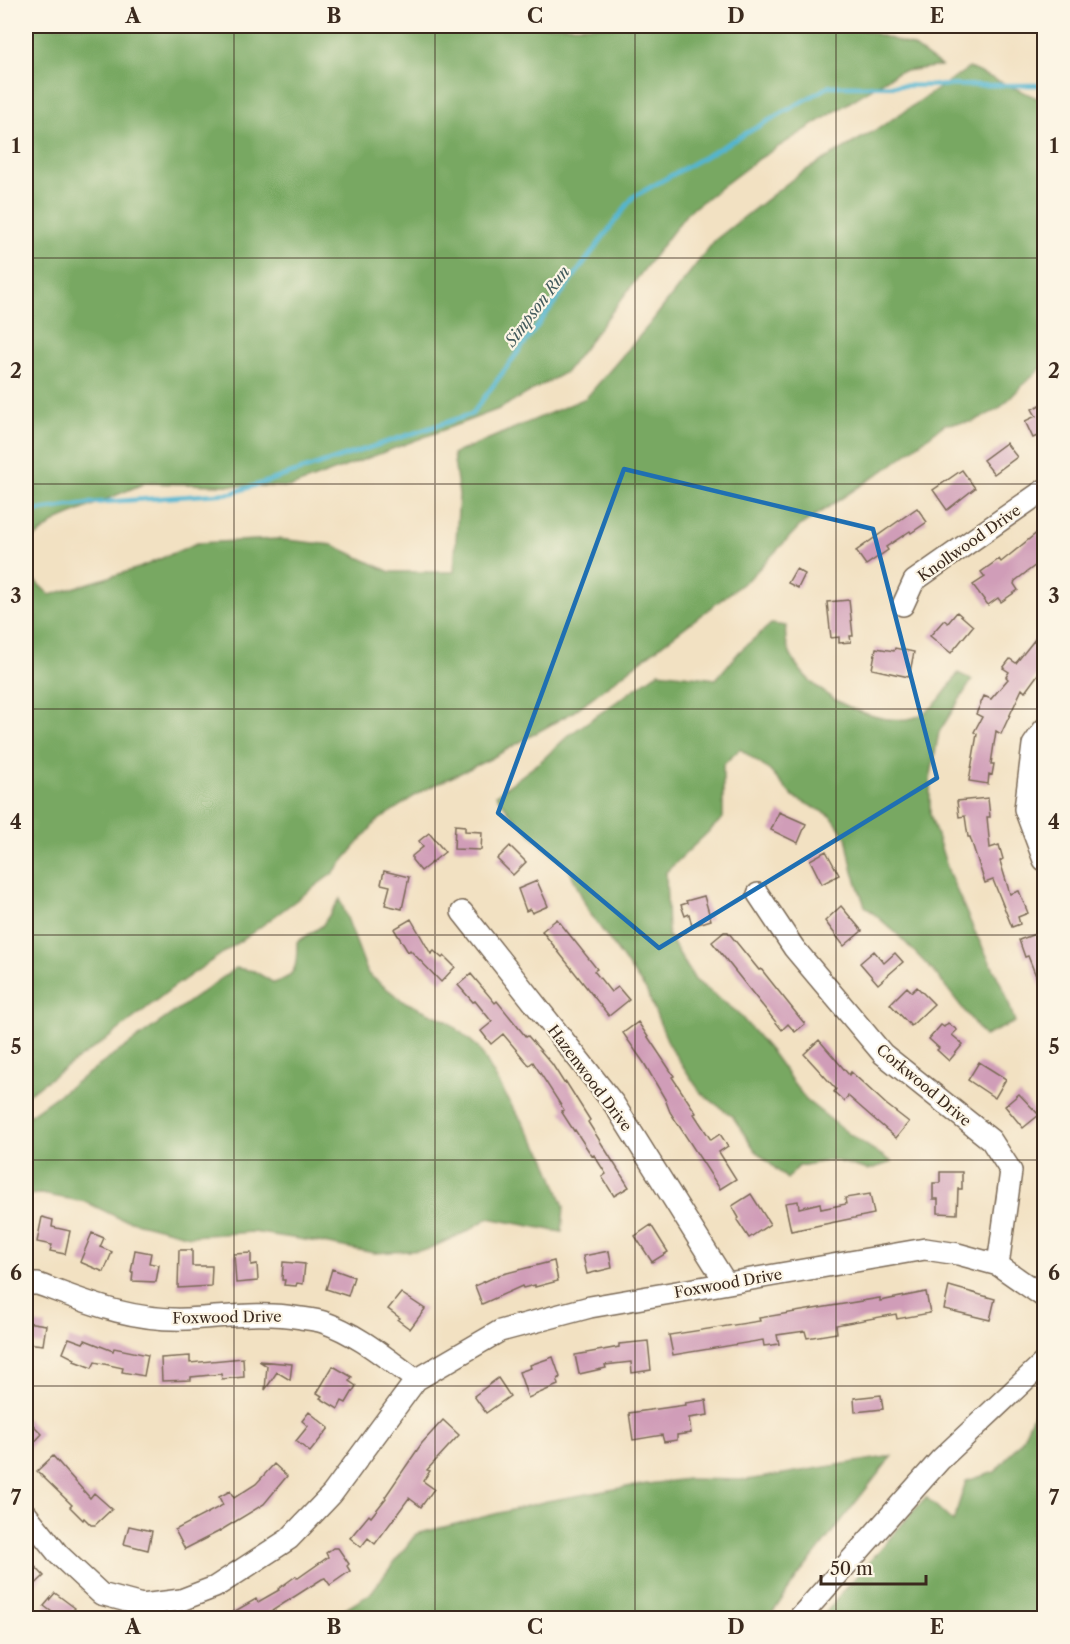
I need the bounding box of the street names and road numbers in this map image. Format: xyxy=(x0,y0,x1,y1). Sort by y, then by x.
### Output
street label: Knollwood Drive xyxy=(914,500,1024,586)
street label: Hazenwood Drive xyxy=(544,1021,636,1135)
street label: Corkwood Drive xyxy=(873,1040,975,1130)
street label: Foxwood Drive xyxy=(673,1264,783,1302)
street label: Foxwood Drive xyxy=(172,1307,282,1327)

